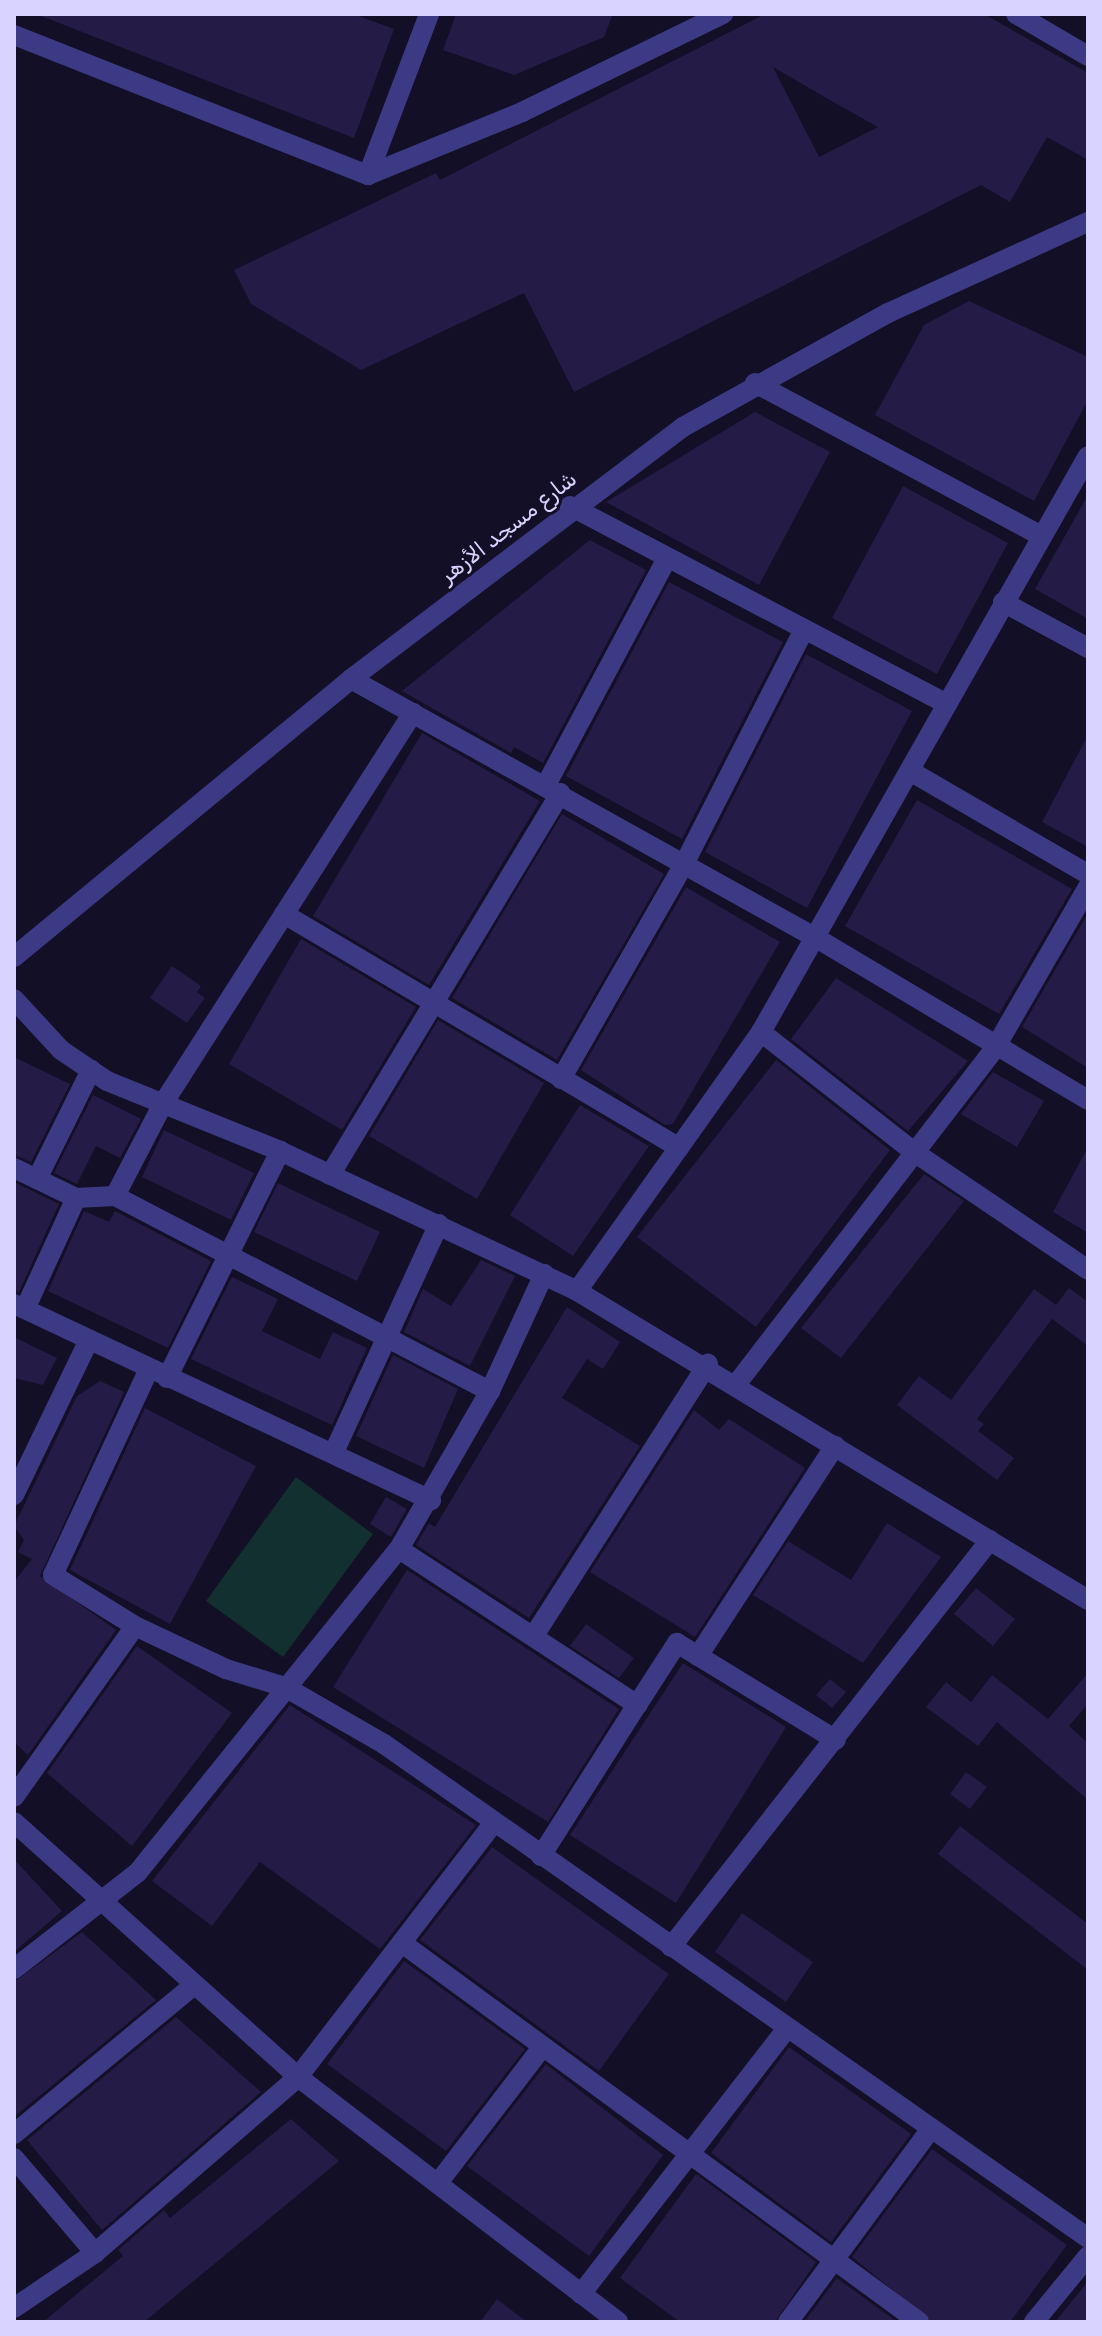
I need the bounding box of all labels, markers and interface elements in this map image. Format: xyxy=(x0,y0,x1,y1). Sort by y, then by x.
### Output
street label: شارع مسجد الأزهر xyxy=(434,465,582,589)

